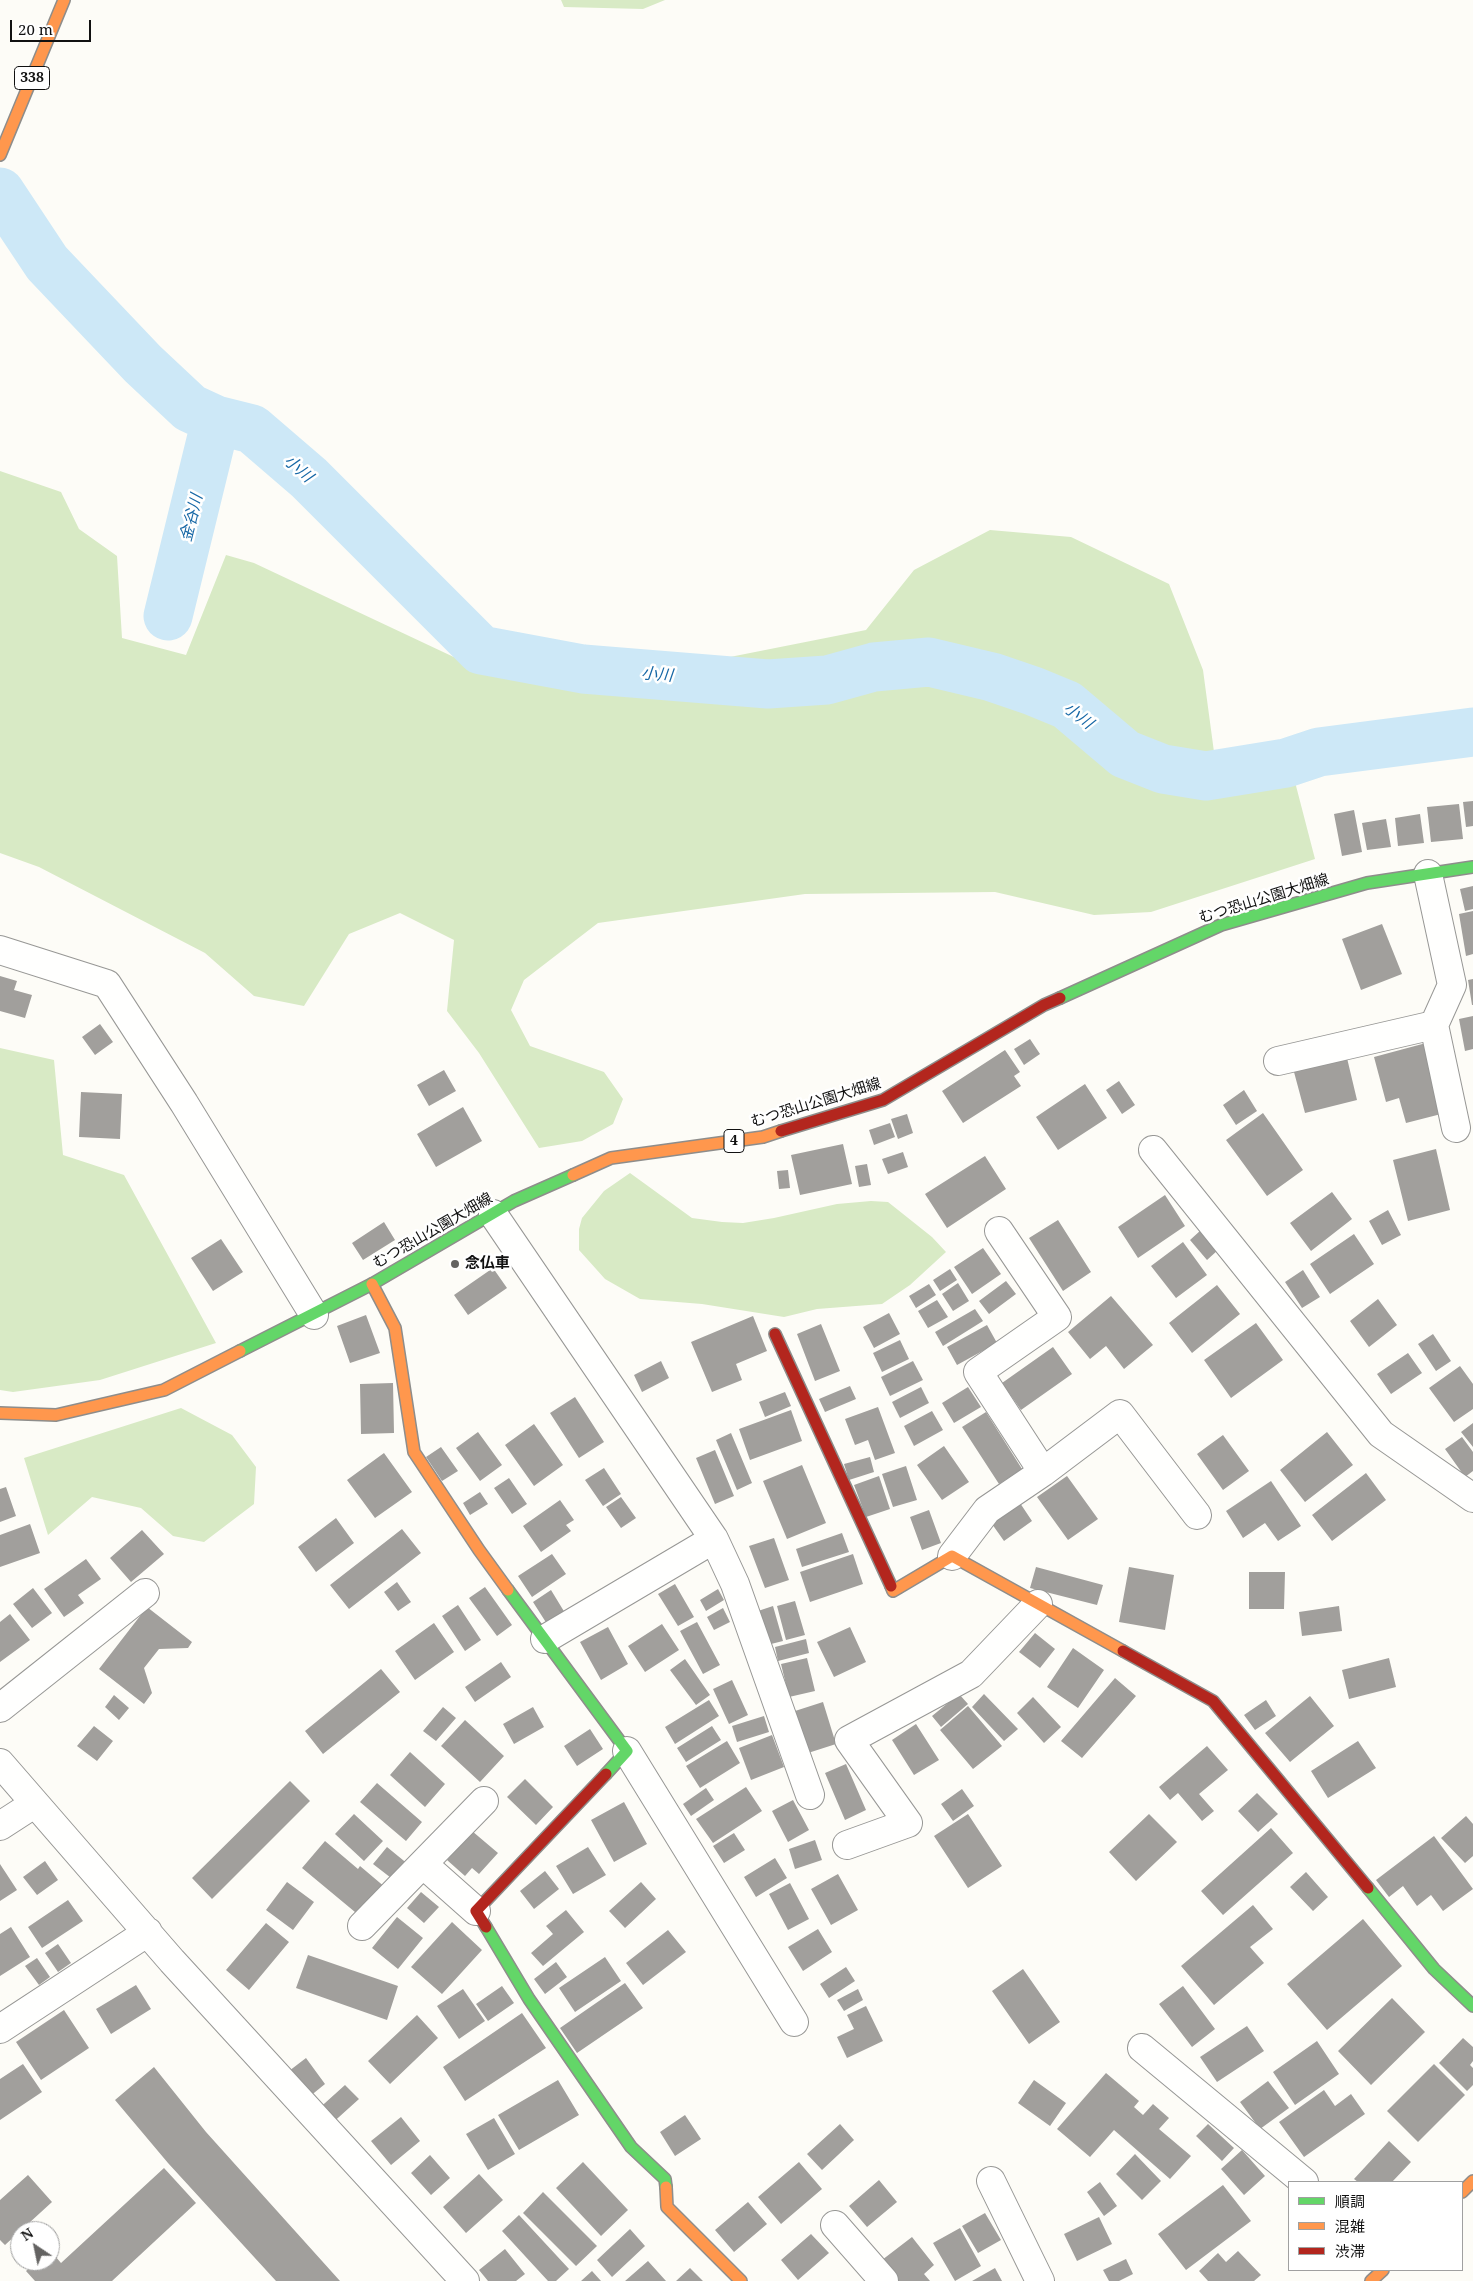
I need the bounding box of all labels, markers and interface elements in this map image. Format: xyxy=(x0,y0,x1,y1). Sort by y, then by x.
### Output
scale bar xyxy=(12,10,94,42)
text: 20 m xyxy=(18,19,53,39)
road number: 338 xyxy=(15,66,50,90)
water label: 小川 xyxy=(280,451,316,487)
water label: 金谷川 xyxy=(177,492,207,544)
water label: 小川 xyxy=(640,664,674,686)
water label: 小川 xyxy=(1059,699,1097,733)
street label: むつ恐山公園大畑線 xyxy=(1197,871,1331,927)
street label: むつ恐山公園大畑線 xyxy=(749,1075,883,1131)
road number: 4 xyxy=(724,1130,744,1152)
street label: むつ恐山公園大畑線 xyxy=(370,1189,496,1273)
place label: 念仏車 xyxy=(465,1255,510,1273)
marker: 念仏車 xyxy=(449,1258,461,1270)
legend xyxy=(1288,2181,1463,2271)
text: 順調 xyxy=(1335,2191,1365,2211)
text: 混雑 xyxy=(1335,2216,1365,2236)
north arrow xyxy=(10,2221,60,2271)
text: N xyxy=(17,2223,37,2245)
text: 渋滞 xyxy=(1335,2241,1365,2261)

